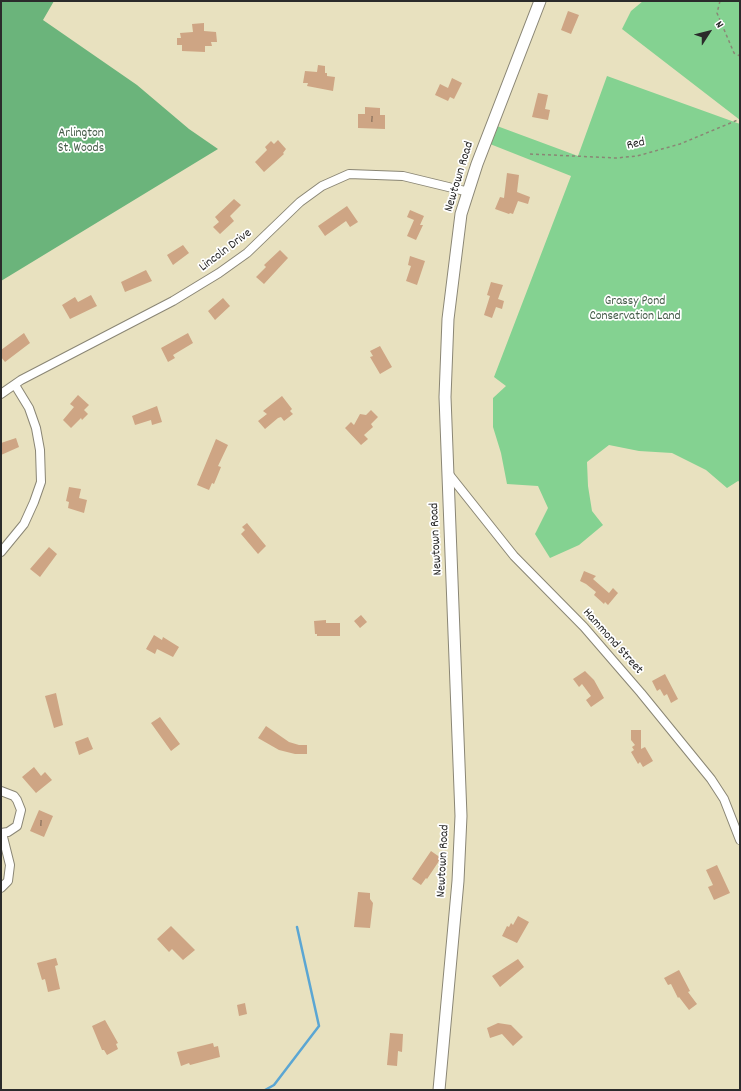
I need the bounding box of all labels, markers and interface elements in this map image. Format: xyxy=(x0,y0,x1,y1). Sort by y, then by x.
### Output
north arrow xyxy=(689,12,729,52)
text: N xyxy=(711,18,727,32)
house number: 1 xyxy=(371,113,373,127)
park label: Arlington St. Woods xyxy=(58,126,104,157)
street label: Red xyxy=(626,135,646,155)
street label: Newtown Road xyxy=(442,140,478,214)
street label: Lincoln Drive xyxy=(197,226,255,276)
park label: Grassy Pond Conservation Land xyxy=(589,294,681,325)
street label: Newtown Road xyxy=(427,502,447,576)
street label: Hammond Street xyxy=(578,606,646,678)
house number: 1 xyxy=(40,817,42,831)
street label: Newtown Road xyxy=(434,824,454,898)

